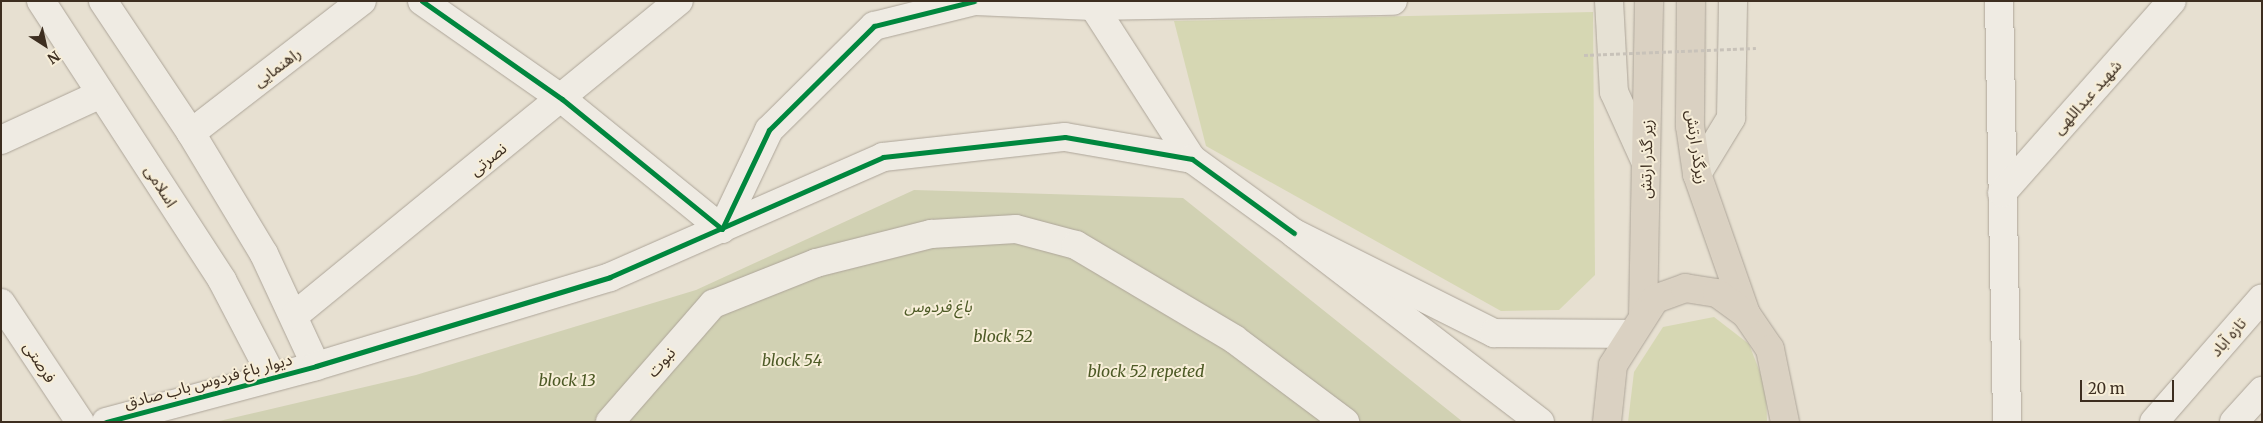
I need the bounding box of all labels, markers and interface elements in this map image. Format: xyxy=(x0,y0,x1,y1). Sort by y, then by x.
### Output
north arrow xyxy=(20,20,70,70)
street label: راهنمایی xyxy=(249,43,305,91)
text: N xyxy=(44,47,63,68)
street label: شهید عبداللهی xyxy=(2049,56,2125,138)
street label: زیرگذر ارتش xyxy=(1682,109,1712,185)
street label: زیر گذر ارتش xyxy=(1636,119,1656,199)
street label: نصرتی xyxy=(466,138,510,180)
street label: اسلامی xyxy=(140,161,182,211)
park label: باغ فردوس xyxy=(904,296,972,316)
street label: تازه آباد xyxy=(2206,314,2250,360)
park label: block 52 xyxy=(973,326,1033,346)
street label: فرصتی xyxy=(20,338,60,386)
street label: نبوت xyxy=(643,343,679,381)
street label: دیوار باغ فردوس باب صادق xyxy=(122,349,294,413)
park label: block 54 xyxy=(762,350,822,370)
park label: block 52 repeted xyxy=(1088,361,1204,381)
park label: block 13 xyxy=(539,370,595,390)
scale bar xyxy=(2083,370,2177,402)
text: 20 m xyxy=(2088,379,2125,398)

